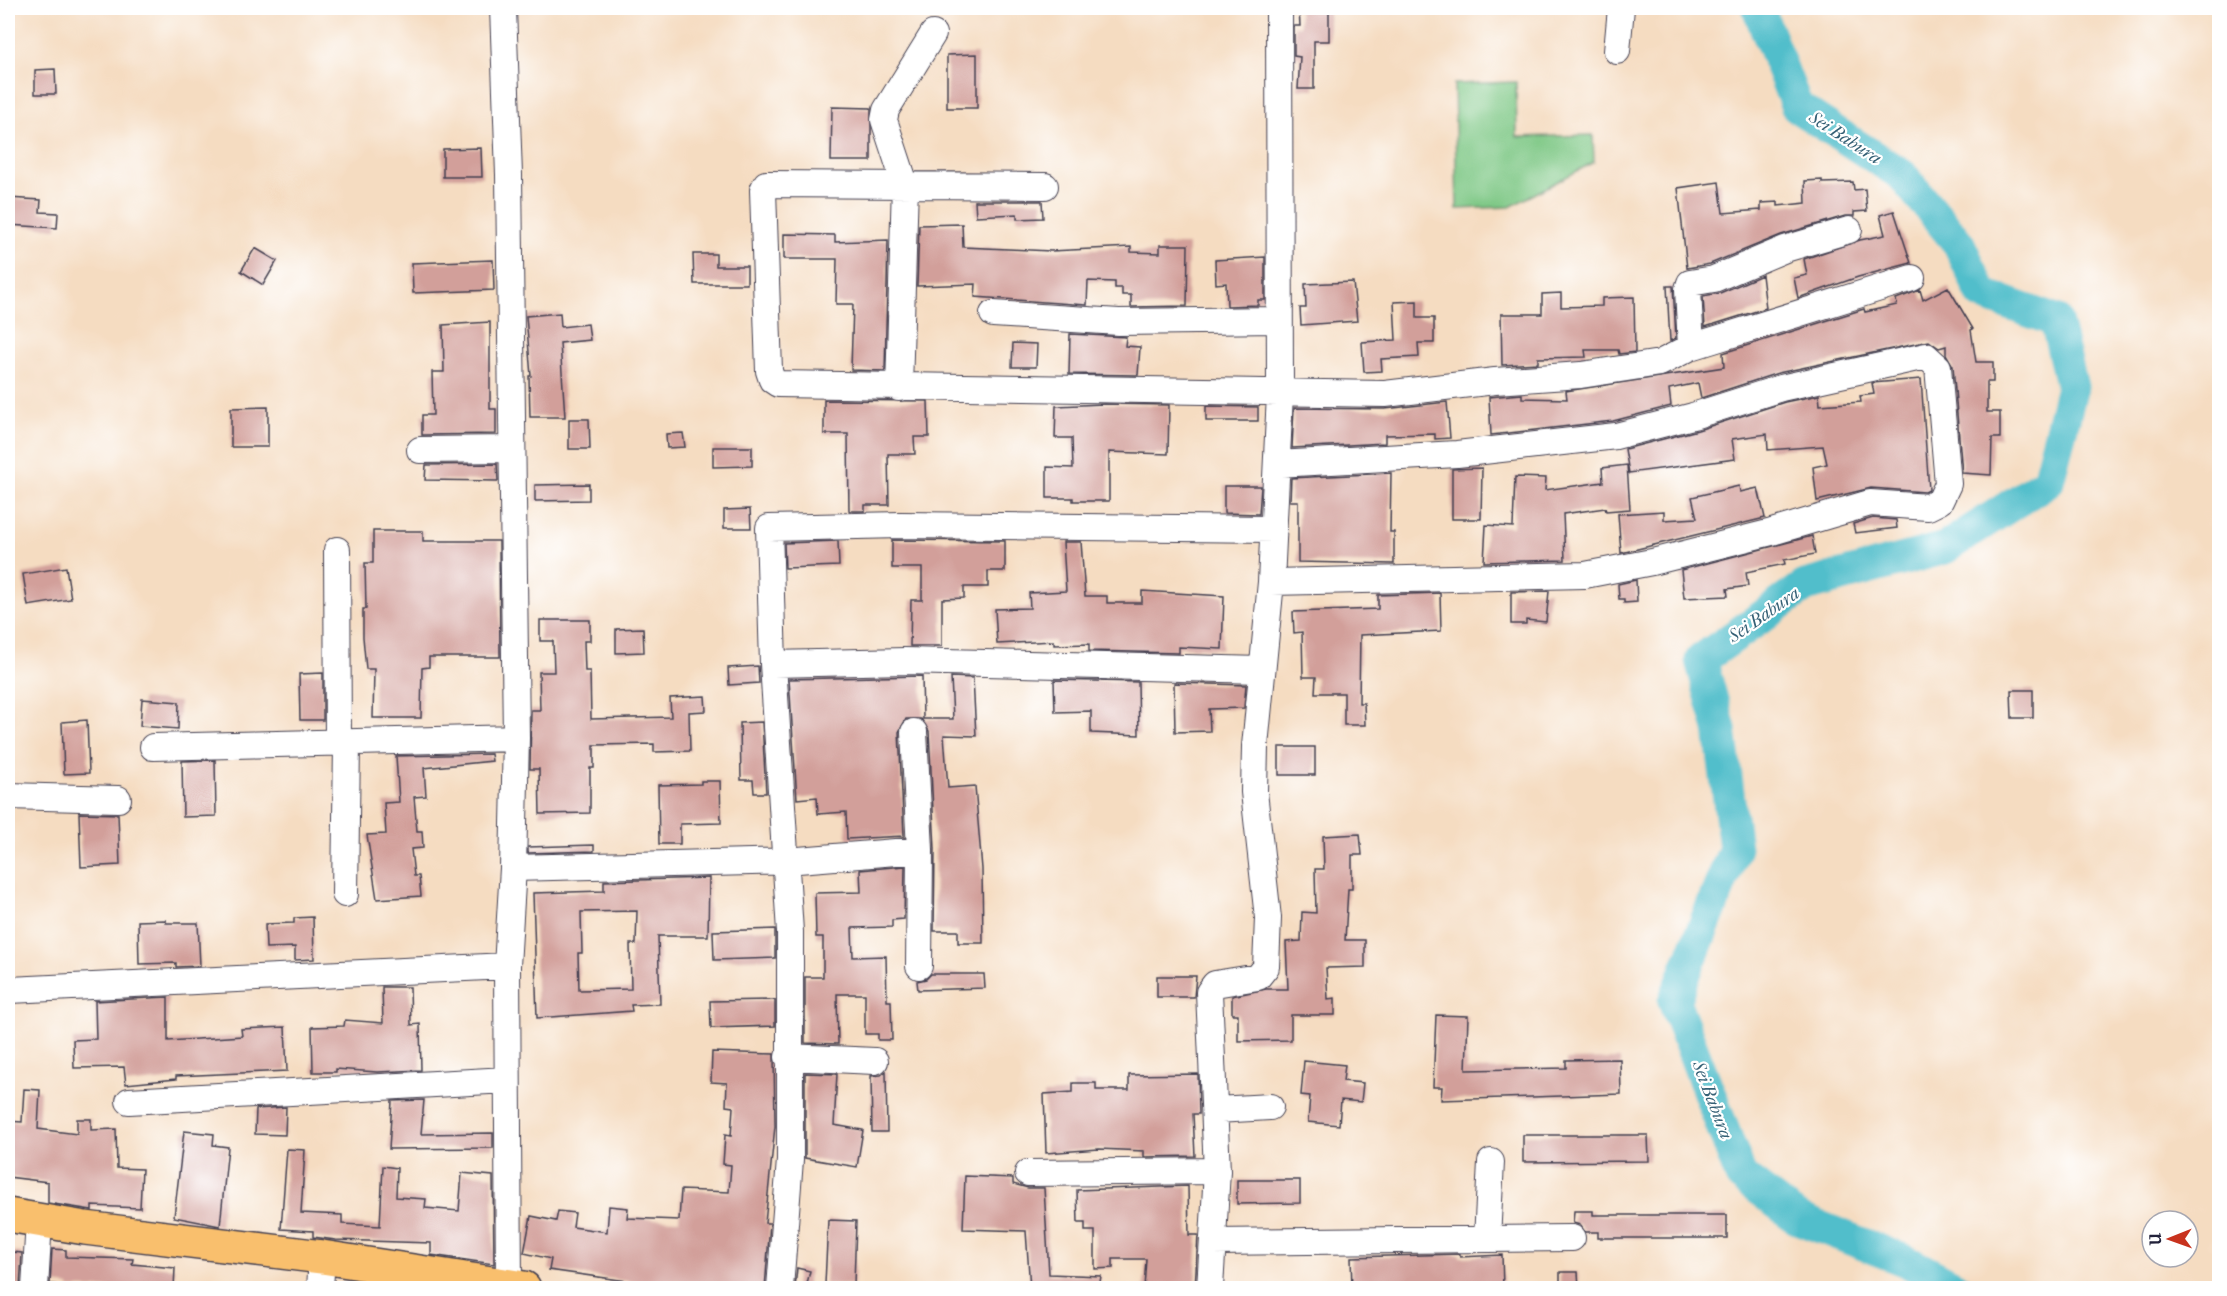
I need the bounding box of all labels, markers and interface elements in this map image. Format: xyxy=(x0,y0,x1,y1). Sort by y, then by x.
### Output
water label: Sei Babura xyxy=(1804,106,1885,169)
water label: Sei Babura xyxy=(1724,583,1804,648)
water label: Sei Babura xyxy=(1687,1057,1736,1142)
north arrow xyxy=(2140,1209,2200,1269)
text: U xyxy=(2146,1232,2165,1247)

